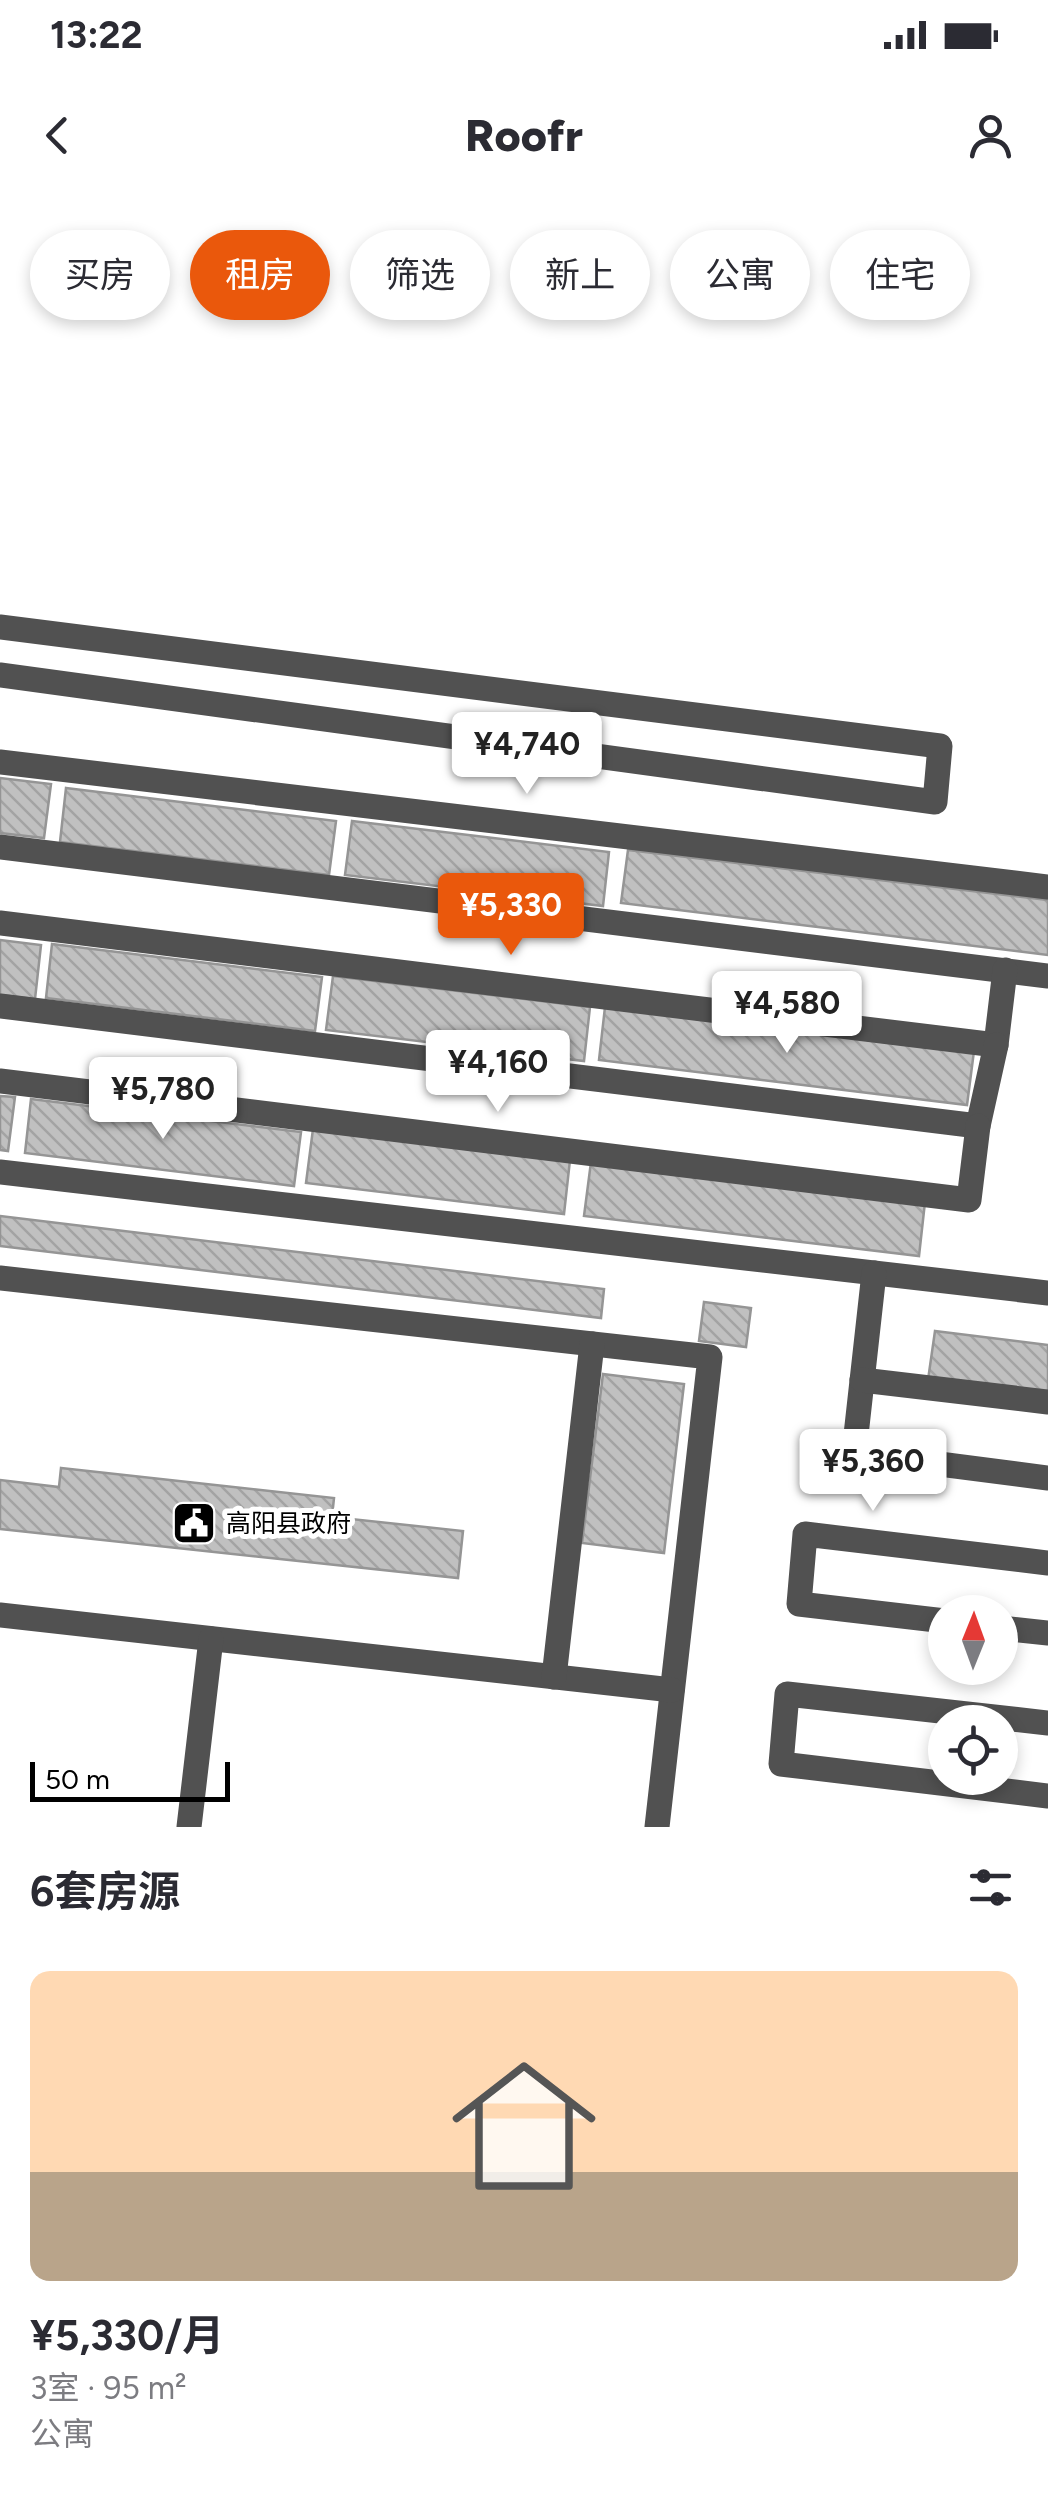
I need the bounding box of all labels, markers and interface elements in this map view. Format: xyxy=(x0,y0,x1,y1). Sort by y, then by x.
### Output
text: 13:22 xyxy=(50,12,143,58)
icon: back xyxy=(30,108,85,163)
text: Roofr xyxy=(465,108,583,162)
icon: person xyxy=(963,108,1018,163)
chip: 买房 xyxy=(30,230,170,320)
chip: 租房 xyxy=(190,230,330,320)
chip: 筛选 xyxy=(350,230,490,320)
chip: 新上 xyxy=(510,230,650,320)
chip: 公寓 xyxy=(670,230,810,320)
chip: 住宅 xyxy=(830,230,970,320)
pin: ¥4,740 xyxy=(446,712,608,797)
text: ¥4,740 xyxy=(474,725,580,763)
pin: ¥5,330 xyxy=(430,873,592,958)
text: ¥5,330 xyxy=(460,886,562,924)
pin: ¥4,580 xyxy=(706,971,868,1056)
text: ¥4,580 xyxy=(734,984,840,1022)
pin: ¥4,160 xyxy=(417,1030,579,1115)
text: ¥4,160 xyxy=(448,1043,548,1081)
pin: ¥5,780 xyxy=(82,1057,244,1142)
text: ¥5,780 xyxy=(111,1070,215,1108)
pin: ¥5,360 xyxy=(792,1429,954,1514)
text: ¥5,360 xyxy=(822,1442,924,1480)
public building icon: 高阳县政府 xyxy=(171,1500,217,1546)
place label: 高阳县政府 xyxy=(226,1508,351,1538)
north arrow xyxy=(928,1595,1018,1685)
map controls xyxy=(928,1595,1018,1795)
button: locate xyxy=(928,1705,1018,1795)
scale bar xyxy=(30,1757,230,1802)
text: 50 m xyxy=(45,1762,110,1796)
icon: filters xyxy=(963,1860,1018,1915)
text: 6套房源 xyxy=(30,1866,180,1917)
icon: home xyxy=(434,2036,614,2216)
text: ¥5,330/月 xyxy=(30,2310,224,2361)
text: 3室 · 95 m² xyxy=(30,2369,187,2407)
text: 公寓 xyxy=(30,2415,94,2453)

